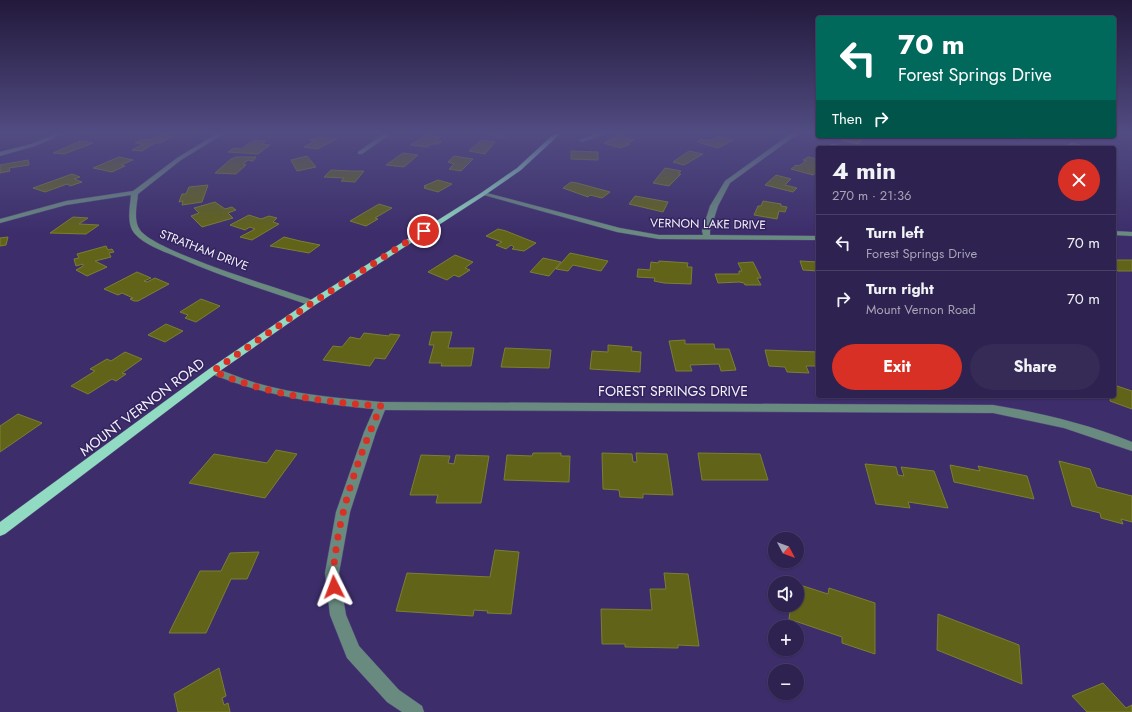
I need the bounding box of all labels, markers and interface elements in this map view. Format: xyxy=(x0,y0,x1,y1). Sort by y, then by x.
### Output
text: 70 m xyxy=(898,24,965,65)
icon: left xyxy=(832,32,884,84)
text: Forest Springs Drive xyxy=(898,62,1052,88)
text: Then xyxy=(832,108,862,130)
icon: right xyxy=(870,108,892,130)
text: 4 min xyxy=(832,153,896,188)
button: close xyxy=(1058,159,1100,201)
text: 270 m · 21:36 xyxy=(832,186,912,205)
pin xyxy=(407,214,441,248)
street label: VERNON LAKE DRIVE xyxy=(650,214,766,234)
icon: arrive xyxy=(413,220,435,242)
text: Turn left xyxy=(866,222,924,244)
street label: STRATHAM DRIVE xyxy=(157,225,251,275)
icon: left xyxy=(832,232,854,254)
text: 70 m xyxy=(1067,232,1100,254)
text: Forest Springs Drive xyxy=(866,244,977,263)
text: Turn right xyxy=(866,278,934,300)
icon: right xyxy=(832,288,854,310)
text: 70 m xyxy=(1067,288,1100,310)
text: Mount Vernon Road xyxy=(866,300,976,319)
button: Exit xyxy=(832,344,962,390)
button: Share xyxy=(970,344,1100,390)
street label: MOUNT VERNON ROAD xyxy=(75,353,209,461)
street label: FOREST SPRINGS DRIVE xyxy=(598,381,748,401)
north arrow xyxy=(768,532,804,568)
map controls xyxy=(768,532,804,700)
position arrow xyxy=(313,566,355,608)
button: sound xyxy=(768,576,804,612)
button: + xyxy=(768,620,804,656)
button: − xyxy=(768,664,804,700)

